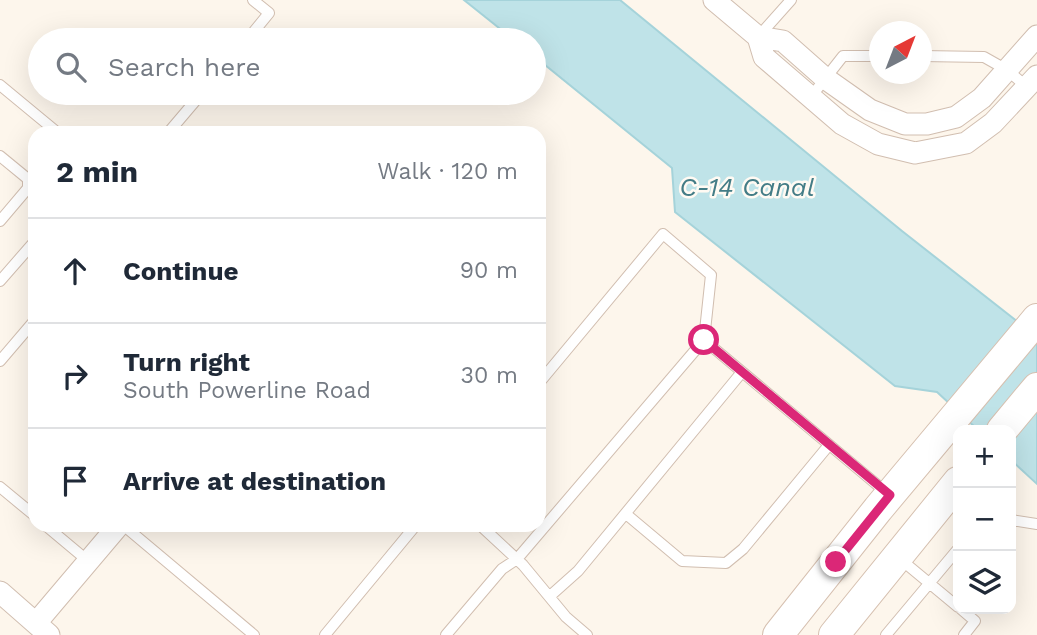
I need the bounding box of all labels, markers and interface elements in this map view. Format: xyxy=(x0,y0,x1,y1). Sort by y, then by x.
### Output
north arrow xyxy=(869,21,932,84)
search box xyxy=(28,28,546,105)
icon: search xyxy=(52,48,90,86)
text: Search here xyxy=(108,52,260,82)
text: 2 min xyxy=(56,154,138,189)
text: Walk · 120 m xyxy=(377,158,518,185)
water label: C-14 Canal xyxy=(679,172,815,202)
icon: ahead xyxy=(56,252,94,290)
text: Continue xyxy=(123,256,239,286)
text: 90 m xyxy=(460,257,518,284)
route start xyxy=(688,324,719,355)
text: Turn right xyxy=(123,347,250,377)
icon: right xyxy=(56,357,94,395)
text: 30 m xyxy=(461,362,518,389)
text: South Powerline Road xyxy=(123,377,371,404)
map controls xyxy=(953,425,1016,614)
button: + xyxy=(953,425,1016,488)
icon: arrive xyxy=(56,462,94,500)
text: Arrive at destination xyxy=(123,466,386,496)
button: − xyxy=(953,488,1016,551)
route end xyxy=(820,546,851,577)
button: layers xyxy=(953,551,1016,614)

